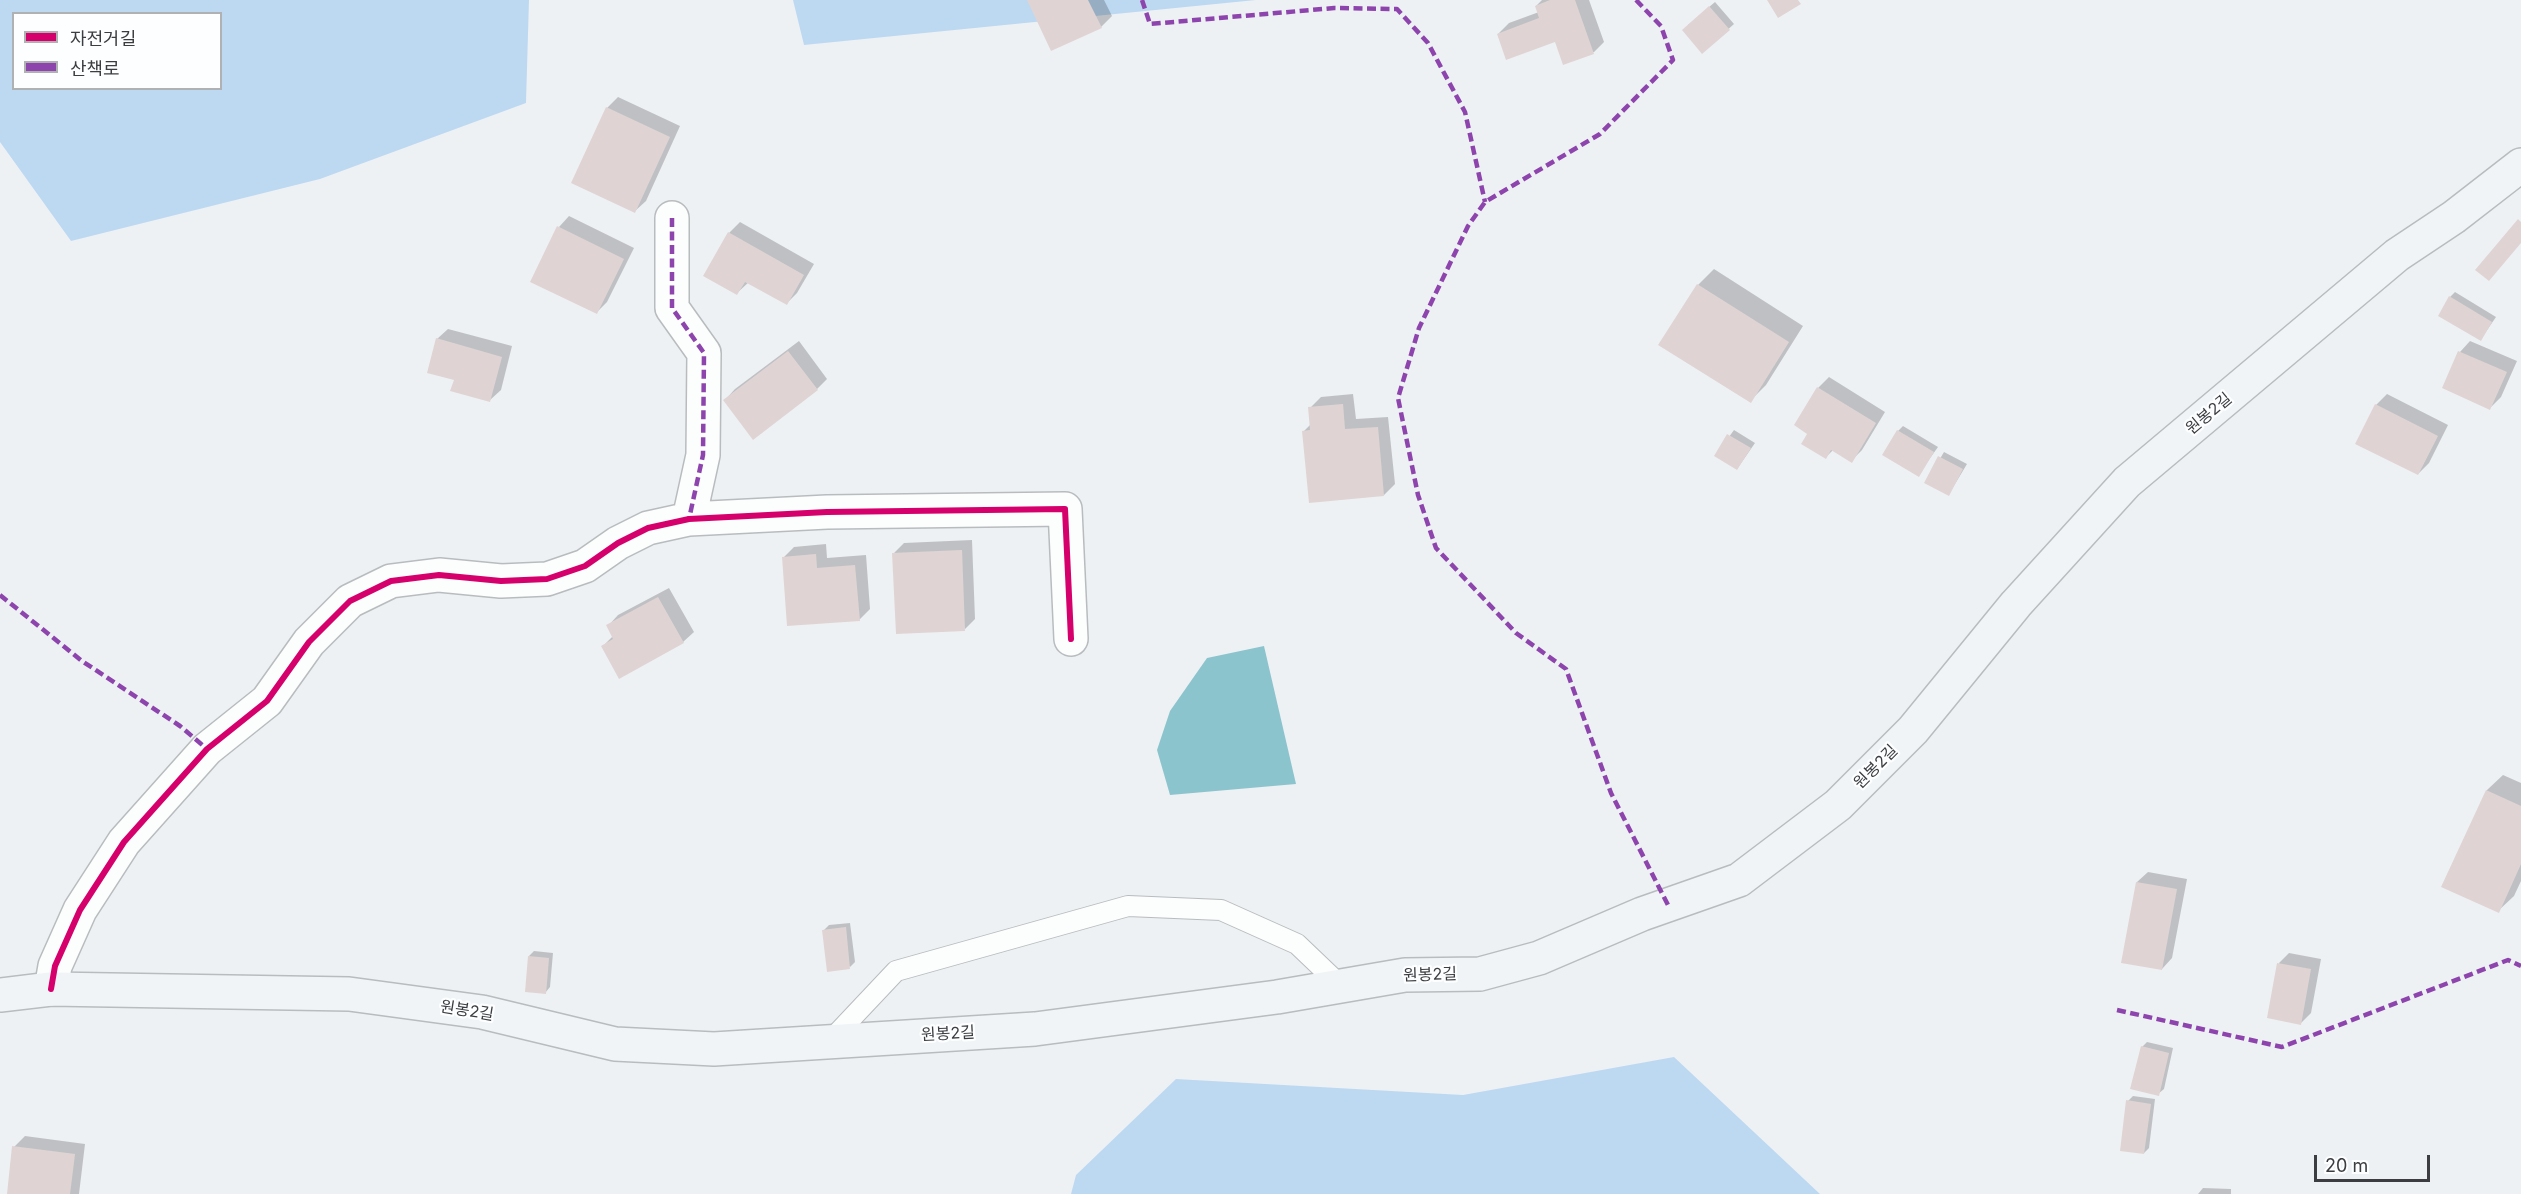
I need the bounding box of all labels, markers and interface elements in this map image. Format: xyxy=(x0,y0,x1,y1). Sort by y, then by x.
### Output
legend xyxy=(12,12,222,90)
text: 자전거길 xyxy=(70,28,136,49)
text: 산책로 xyxy=(70,58,120,79)
street label: 원봉2길 xyxy=(2182,389,2236,439)
street label: 원봉2길 xyxy=(1850,741,1902,793)
street label: 원봉2길 xyxy=(1403,964,1457,986)
street label: 원봉2길 xyxy=(439,997,495,1025)
street label: 원봉2길 xyxy=(921,1023,975,1045)
scale bar xyxy=(2317,1143,2432,1181)
text: 20 m xyxy=(2325,1155,2368,1176)

